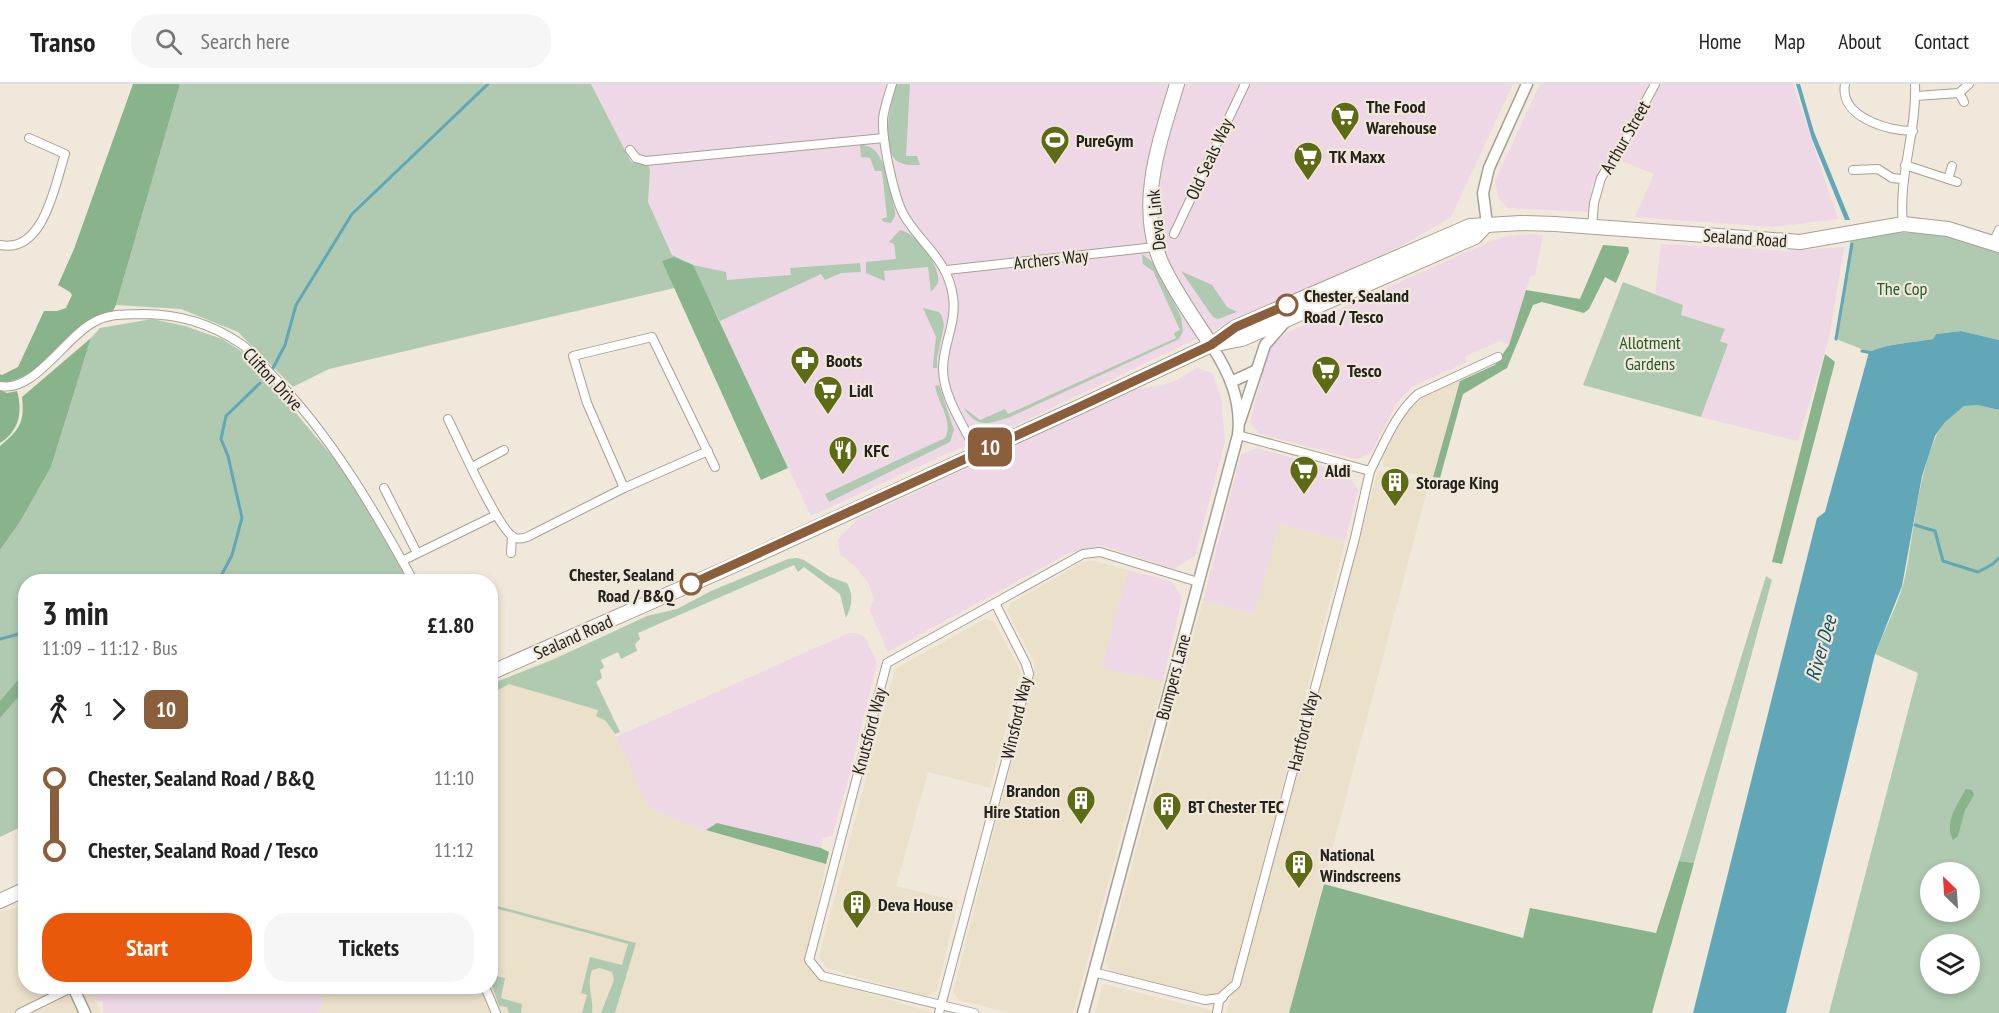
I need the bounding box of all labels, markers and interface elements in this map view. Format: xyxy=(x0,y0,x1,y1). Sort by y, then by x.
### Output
search box xyxy=(131,14,551,68)
text: Transo xyxy=(30,23,95,60)
icon: search xyxy=(152,25,185,58)
text: Search here xyxy=(200,27,290,55)
text: Home xyxy=(1699,28,1741,55)
text: Map xyxy=(1774,28,1805,55)
text: About xyxy=(1838,28,1881,55)
text: Contact xyxy=(1914,28,1969,55)
place label: The Food Warehouse xyxy=(1365,95,1437,139)
street label: Arthur Street xyxy=(1595,96,1655,178)
supermarket icon: The Food Warehouse xyxy=(1329,100,1361,142)
street label: Old Seals Way xyxy=(1180,114,1238,203)
sports icon: PureGym xyxy=(1039,124,1071,166)
place label: PureGym xyxy=(1076,129,1133,152)
supermarket icon: TK Maxx xyxy=(1292,140,1324,182)
place label: TK Maxx xyxy=(1329,145,1385,168)
street label: Deva Link xyxy=(1141,189,1171,251)
street label: Sealand Road xyxy=(1702,224,1788,252)
street label: Archers Way xyxy=(1012,244,1090,274)
park label: The Cop xyxy=(1877,277,1927,300)
place label: Chester, Sealand Road / Tesco xyxy=(1304,284,1409,328)
marker: Chester, Sealand Road / Tesco xyxy=(1276,294,1298,316)
park label: Allotment Gardens xyxy=(1619,331,1681,375)
street label: Clifton Drive xyxy=(238,343,308,415)
pharmacy icon: Boots xyxy=(789,344,821,386)
place label: Boots xyxy=(826,349,862,372)
supermarket icon: Tesco xyxy=(1310,354,1342,396)
place label: Tesco xyxy=(1347,359,1382,382)
supermarket icon: Lidl xyxy=(812,374,844,416)
place label: Lidl xyxy=(849,379,874,402)
line badge: 10 xyxy=(963,428,1017,466)
restaurant icon: KFC xyxy=(827,434,859,476)
text: 10 xyxy=(980,434,1000,461)
place label: KFC xyxy=(864,439,889,462)
supermarket icon: Aldi xyxy=(1288,454,1320,496)
place label: Aldi xyxy=(1324,459,1350,482)
building icon: Storage King xyxy=(1379,466,1411,508)
place label: Storage King xyxy=(1416,471,1499,494)
place label: Chester, Sealand Road / B&Q xyxy=(569,563,675,607)
marker: Chester, Sealand Road / B&Q xyxy=(680,573,702,595)
text: 3 min xyxy=(42,591,109,634)
street label: Sealand Road xyxy=(530,609,616,665)
text: £1.80 xyxy=(427,611,474,639)
water label: River Dee xyxy=(1799,611,1843,684)
street label: Bumpers Lane xyxy=(1151,632,1195,722)
text: 11:09 – 11:12 · Bus xyxy=(42,635,177,661)
street label: Winsford Way xyxy=(995,674,1037,761)
street label: Knutsford Way xyxy=(846,685,892,777)
street label: Hartford Way xyxy=(1282,689,1324,773)
icon: walk xyxy=(42,693,75,726)
icon: forward xyxy=(102,693,135,726)
text: 1 xyxy=(84,696,93,722)
text: 10 xyxy=(156,696,176,723)
text: Chester, Sealand Road / B&Q xyxy=(88,764,314,792)
text: 11:10 xyxy=(434,765,474,791)
place label: Brandon Hire Station xyxy=(984,779,1060,823)
building icon: Brandon Hire Station xyxy=(1065,784,1097,826)
building icon: BT Chester TEC xyxy=(1151,790,1183,832)
place label: BT Chester TEC xyxy=(1188,795,1284,818)
text: Chester, Sealand Road / Tesco xyxy=(88,836,318,864)
text: 11:12 xyxy=(434,837,474,863)
place label: National Windscreens xyxy=(1319,843,1401,887)
building icon: National Windscreens xyxy=(1283,848,1315,890)
north arrow xyxy=(1920,862,1980,922)
map controls xyxy=(1920,862,1980,994)
building icon: Deva House xyxy=(841,888,873,930)
place label: Deva House xyxy=(878,893,953,916)
button: Start xyxy=(42,913,252,982)
button: Tickets xyxy=(264,913,474,982)
button: layers xyxy=(1920,934,1980,994)

